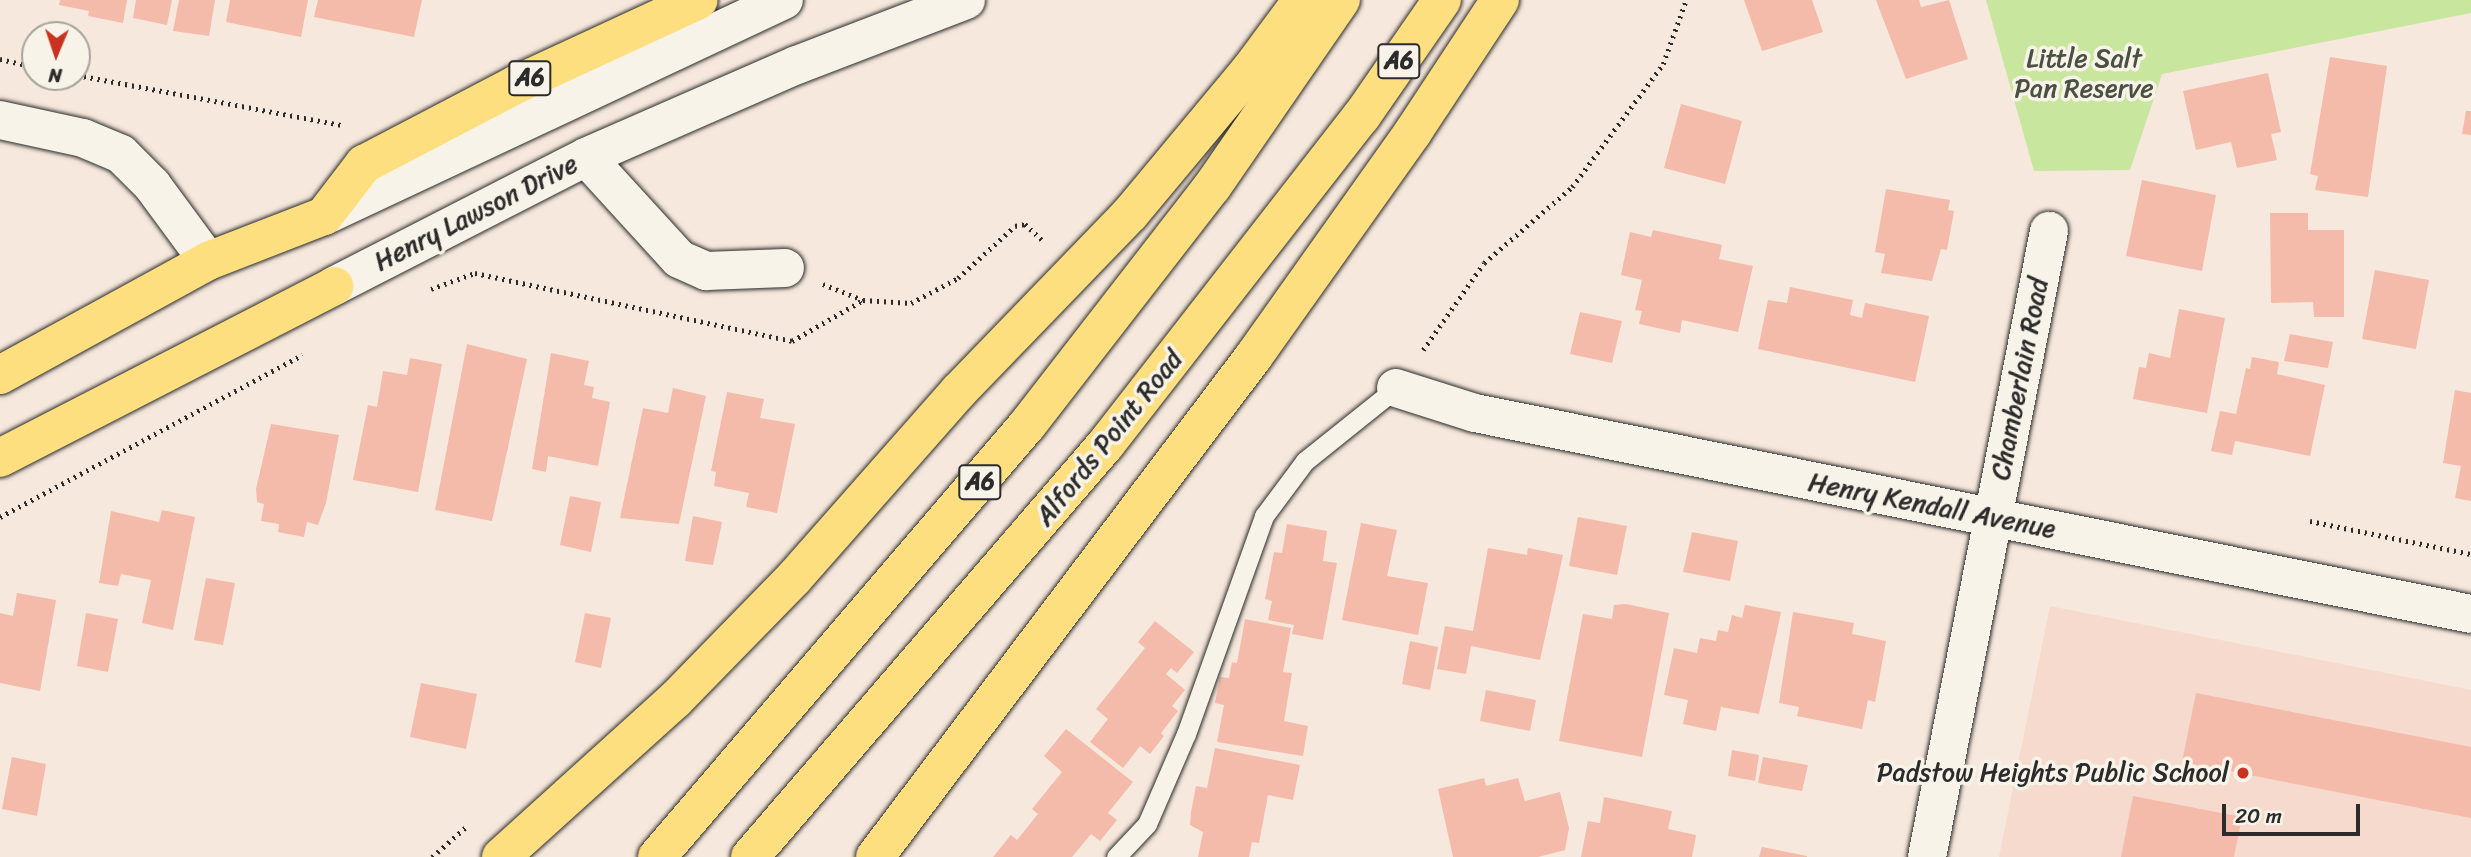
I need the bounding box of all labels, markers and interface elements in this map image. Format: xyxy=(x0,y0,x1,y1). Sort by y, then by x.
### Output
north arrow xyxy=(21,21,91,91)
road number: A6 xyxy=(1376,40,1422,82)
park label: Little Salt Pan Reserve xyxy=(2014,43,2154,104)
road number: A6 xyxy=(507,57,553,98)
text: N xyxy=(48,59,62,92)
street label: Henry Lawson Drive xyxy=(369,148,583,278)
street label: Chamberlain Road xyxy=(1985,275,2055,483)
street label: Alfords Point Road xyxy=(1029,344,1189,532)
road number: A6 xyxy=(957,462,1003,503)
street label: Henry Kendall Avenue xyxy=(1806,467,2058,545)
place label: Padstow Heights Public School xyxy=(1876,757,2229,789)
marker: Padstow Heights Public School xyxy=(2235,765,2251,781)
scale bar xyxy=(2226,790,2364,834)
text: 20 m xyxy=(2235,797,2282,835)

